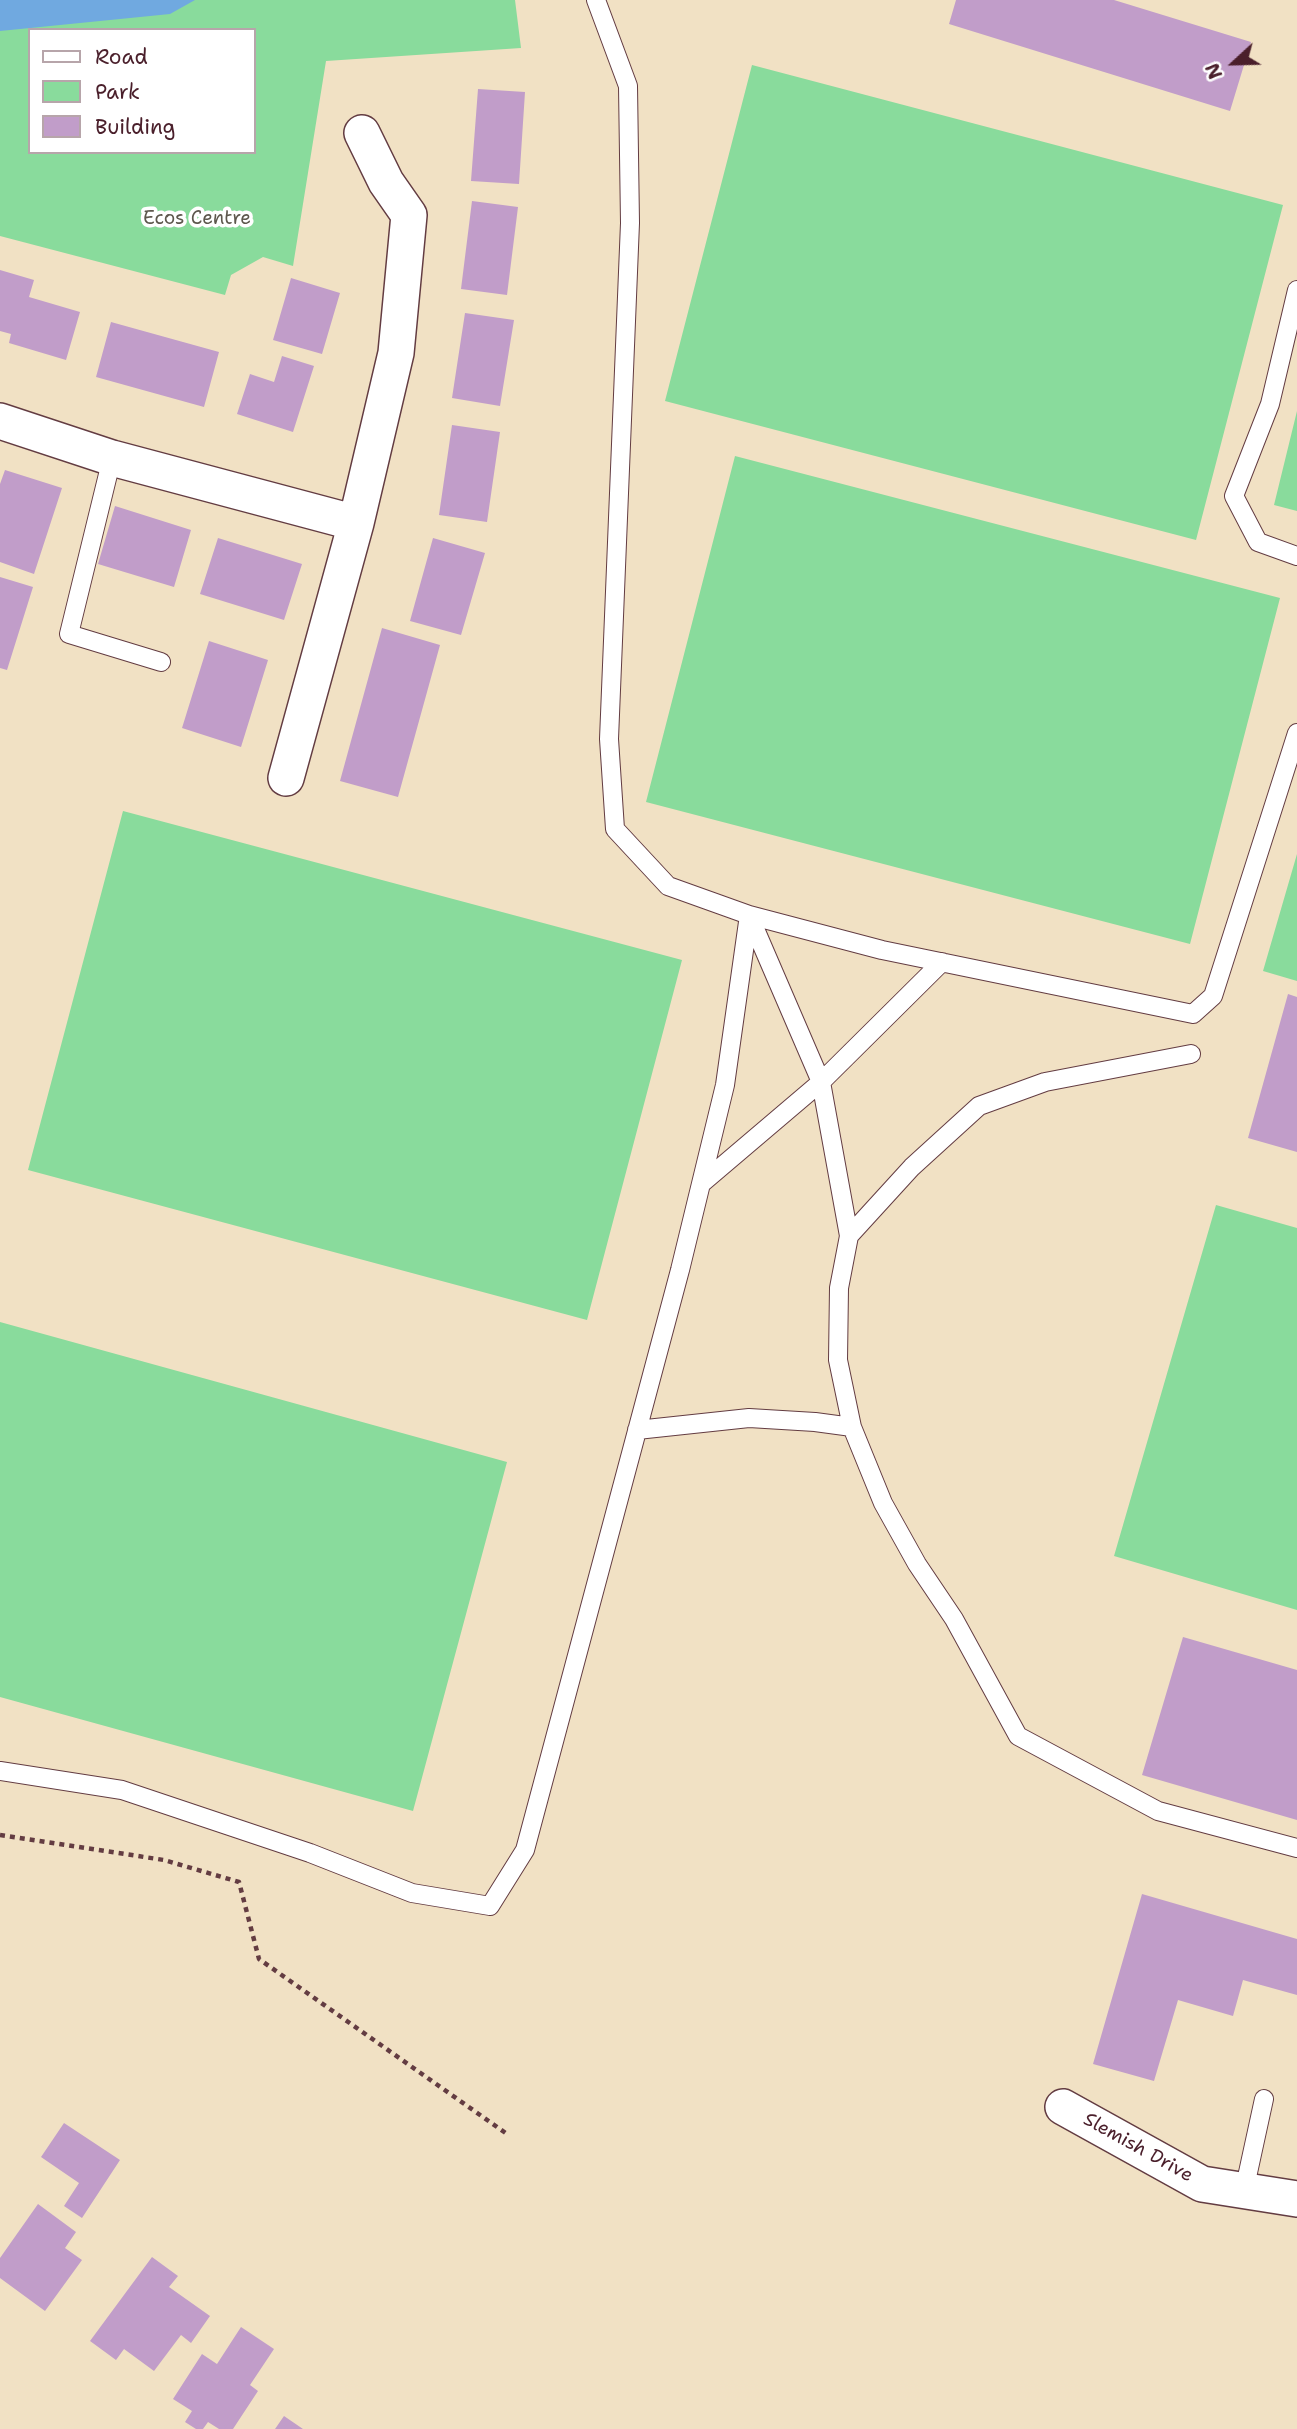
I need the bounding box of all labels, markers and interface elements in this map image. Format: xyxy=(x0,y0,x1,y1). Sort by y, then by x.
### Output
legend xyxy=(28,28,256,154)
north arrow xyxy=(1199,28,1269,98)
text: Road xyxy=(95,43,148,71)
text: N xyxy=(1200,59,1228,83)
text: Park xyxy=(95,78,140,106)
text: Building xyxy=(95,113,175,141)
park label: Ecos Centre xyxy=(143,208,251,230)
street label: Slemish Drive xyxy=(1079,2108,1197,2188)

